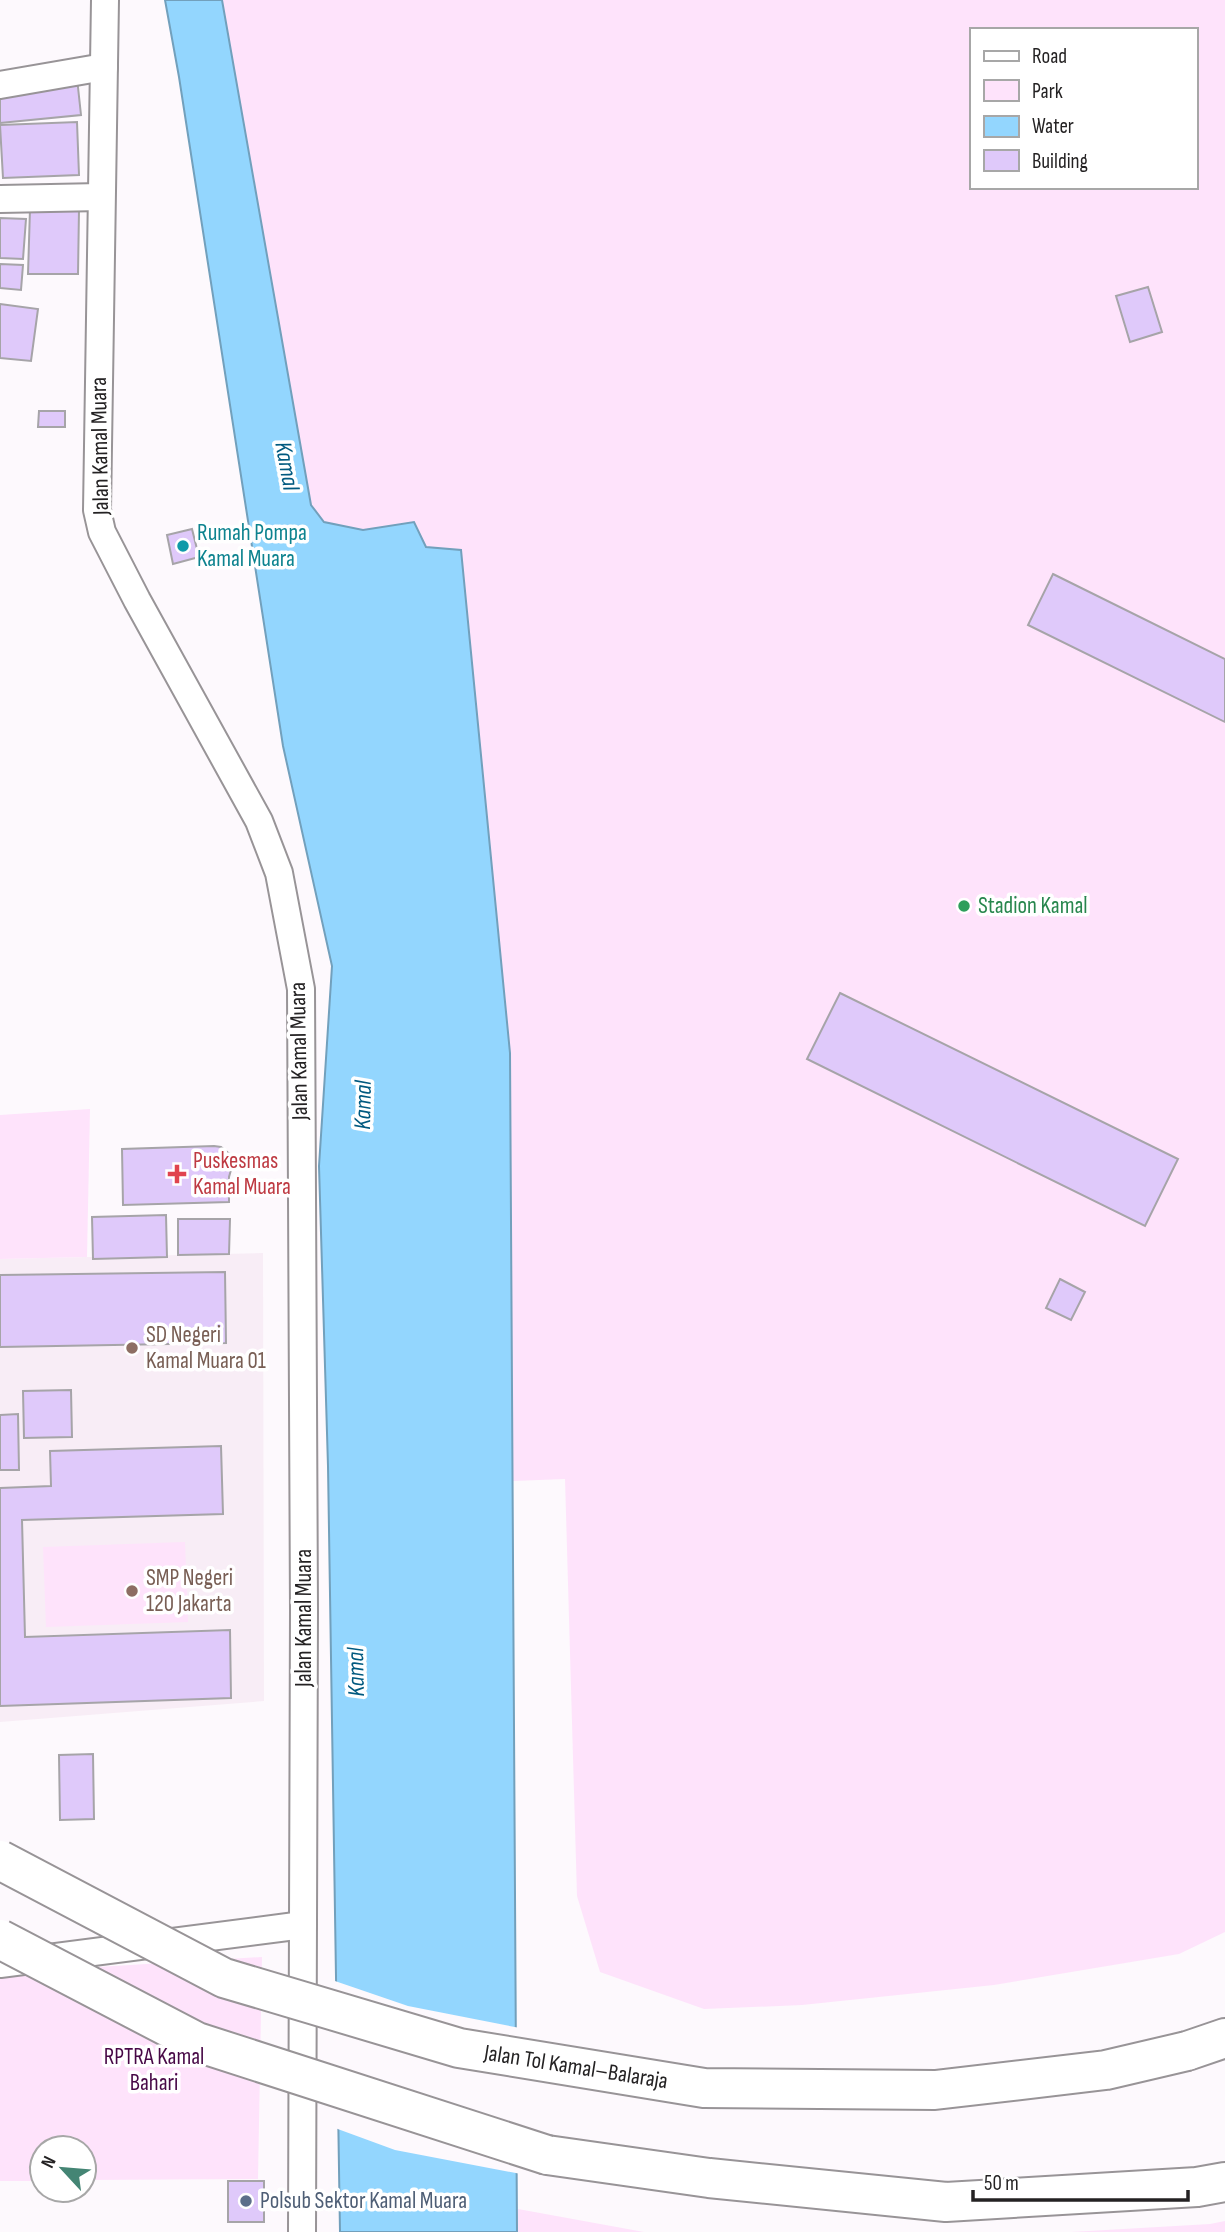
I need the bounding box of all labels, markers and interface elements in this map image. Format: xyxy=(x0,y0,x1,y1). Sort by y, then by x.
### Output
legend xyxy=(970,28,1197,189)
text: Road xyxy=(1032,44,1067,69)
text: Park xyxy=(1032,79,1063,104)
text: Water xyxy=(1032,114,1074,139)
text: Building xyxy=(1032,149,1088,174)
street label: Jalan Kamal Muara xyxy=(85,377,115,516)
water label: Kamal xyxy=(268,439,306,493)
place label: Rumah Pompa Kamal Muara xyxy=(197,519,307,573)
marker: Rumah Pompa Kamal Muara xyxy=(175,538,191,554)
place label: Stadion Kamal xyxy=(978,892,1088,920)
marker: Stadion Kamal xyxy=(956,898,972,914)
street label: Jalan Kamal Muara xyxy=(284,982,314,1121)
water label: Kamal xyxy=(348,1080,378,1130)
place label: Puskesmas Kamal Muara xyxy=(193,1147,291,1201)
marker: Puskesmas Kamal Muara xyxy=(167,1164,187,1184)
place label: SD Negeri Kamal Muara 01 xyxy=(146,1321,266,1375)
marker: SD Negeri Kamal Muara 01 xyxy=(124,1340,140,1356)
street label: Jalan Kamal Muara xyxy=(290,1549,318,1688)
place label: SMP Negeri 120 Jakarta xyxy=(146,1564,233,1618)
marker: SMP Negeri 120 Jakarta xyxy=(124,1583,140,1599)
water label: Kamal xyxy=(341,1647,371,1697)
street label: Jalan Tol Kamal–Balaraja xyxy=(481,2038,670,2095)
park label: RPTRA Kamal Bahari xyxy=(104,2043,204,2097)
north arrow xyxy=(28,2134,98,2204)
text: N xyxy=(37,2153,62,2172)
scale bar xyxy=(973,2158,1188,2202)
text: 50 m xyxy=(984,2171,1019,2196)
place label: Polsub Sektor Kamal Muara xyxy=(260,2187,467,2215)
marker: Polsub Sektor Kamal Muara xyxy=(238,2193,254,2209)

